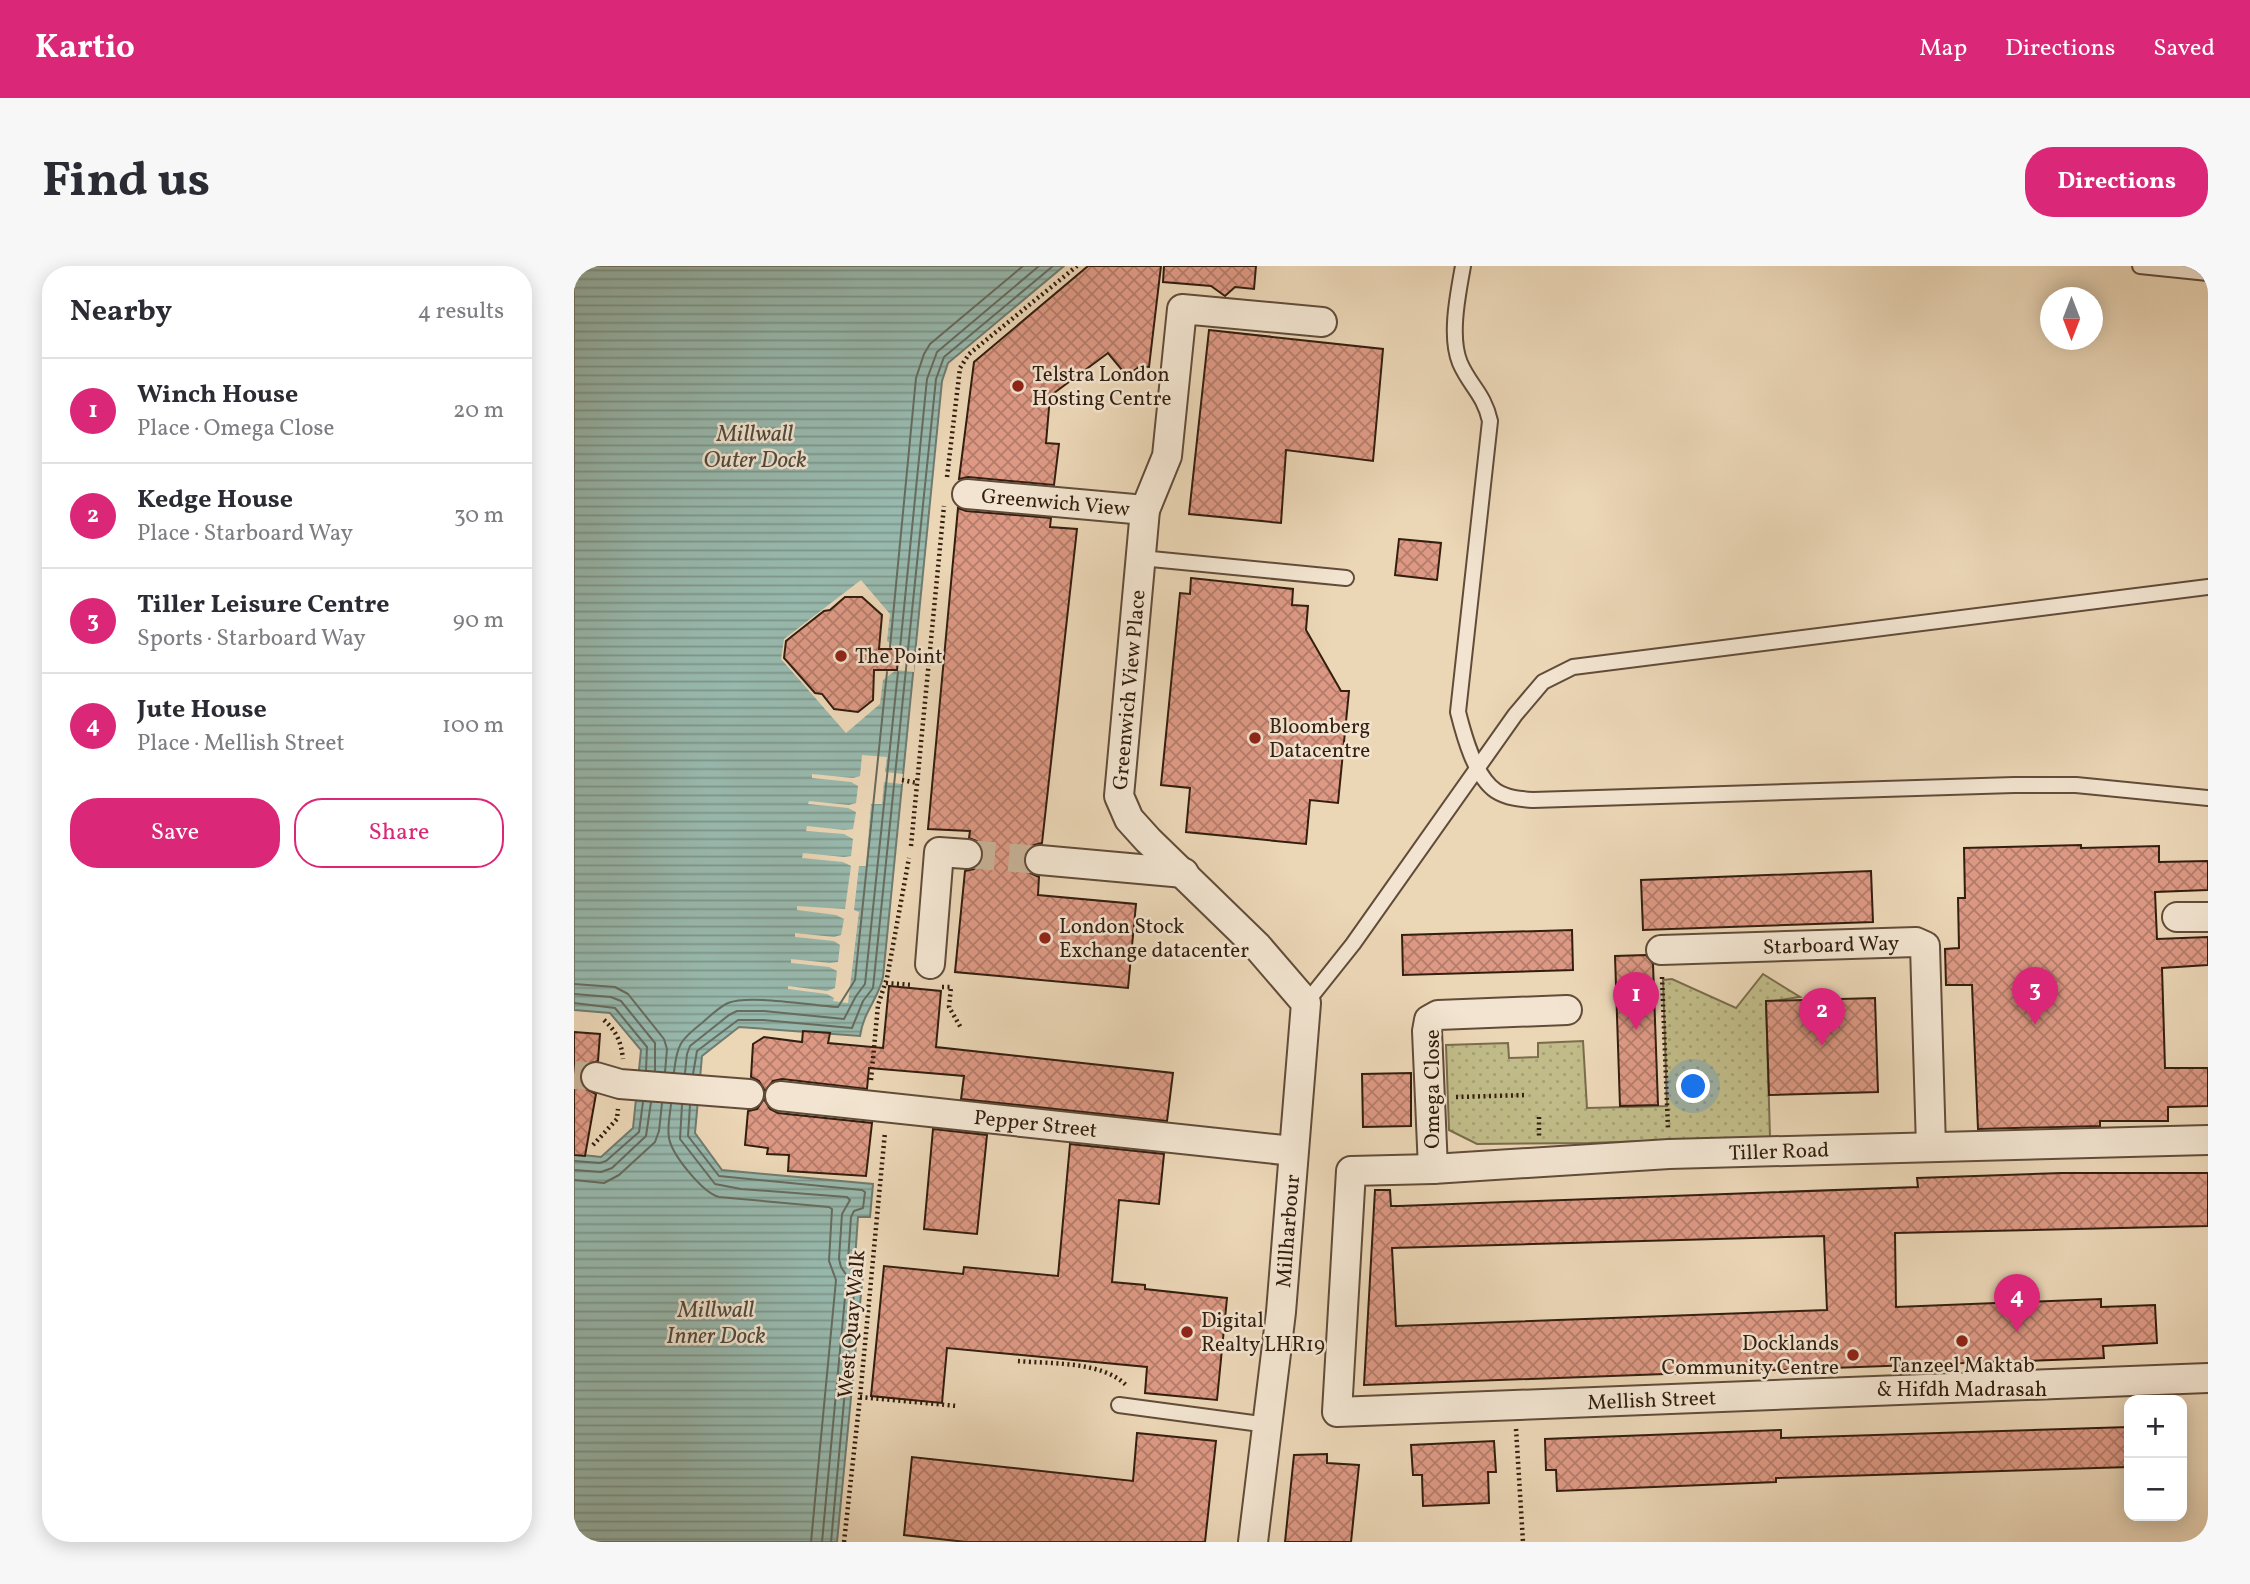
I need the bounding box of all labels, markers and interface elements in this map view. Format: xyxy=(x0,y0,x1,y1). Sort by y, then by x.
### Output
text: Kartio xyxy=(35,26,135,72)
text: Map xyxy=(1919,32,1967,66)
text: Directions xyxy=(2005,32,2115,66)
text: Saved xyxy=(2153,32,2215,66)
button: Directions xyxy=(2025,147,2208,217)
text: Find us xyxy=(42,148,210,217)
north arrow xyxy=(2040,287,2103,350)
text: Nearby xyxy=(70,291,172,333)
text: 4 results xyxy=(418,296,504,328)
place label: Telstra London Hosting Centre xyxy=(1032,361,1172,414)
text: Winch House xyxy=(137,377,298,413)
marker: Telstra London Hosting Centre xyxy=(1010,378,1026,394)
text: 1 xyxy=(88,395,98,427)
text: 20 m xyxy=(453,395,504,427)
text: Place · Omega Close xyxy=(137,413,334,445)
water label: Millwall Outer Dock xyxy=(703,419,807,477)
text: Kedge House xyxy=(137,482,293,518)
street label: Greenwich View xyxy=(980,482,1131,525)
text: 2 xyxy=(87,500,99,532)
text: 30 m xyxy=(454,500,504,532)
text: Place · Starboard Way xyxy=(137,518,353,550)
text: Tiller Leisure Centre xyxy=(137,587,390,623)
street label: Greenwich View Place xyxy=(1107,588,1154,791)
text: 3 xyxy=(87,605,99,637)
text: 90 m xyxy=(453,605,504,637)
text: Sports · Starboard Way xyxy=(137,623,366,655)
place label: The Point xyxy=(855,643,943,672)
marker: The Point xyxy=(833,648,849,664)
text: Jute House xyxy=(137,692,267,728)
text: 4 xyxy=(86,710,100,742)
text: 100 m xyxy=(442,710,504,742)
place label: Bloomberg Datacentre xyxy=(1269,713,1370,766)
text: Place · Mellish Street xyxy=(137,728,345,760)
marker: Bloomberg Datacentre xyxy=(1247,730,1263,746)
button: Save xyxy=(70,798,280,868)
button: Share xyxy=(294,798,504,868)
place label: London Stock Exchange datacenter xyxy=(1059,913,1249,966)
marker: London Stock Exchange datacenter xyxy=(1037,930,1053,946)
street label: Starboard Way xyxy=(1762,930,1900,963)
pin: 3 xyxy=(2012,967,2058,1025)
pin: 1 xyxy=(1613,972,1659,1030)
pin: 2 xyxy=(1799,988,1845,1046)
street label: Omega Close xyxy=(1419,1029,1448,1149)
your location xyxy=(1676,1069,1710,1103)
street label: Pepper Street xyxy=(972,1104,1099,1146)
street label: Tiller Road xyxy=(1728,1136,1830,1169)
street label: Millharbour xyxy=(1270,1173,1308,1289)
street label: West Quay Walk xyxy=(832,1248,873,1400)
pin: 4 xyxy=(1994,1274,2040,1332)
water label: Millwall Inner Dock xyxy=(666,1295,766,1353)
place label: Digital Realty LHR19 xyxy=(1201,1307,1325,1360)
marker: Digital Realty LHR19 xyxy=(1179,1324,1195,1340)
place label: Docklands Community Centre xyxy=(1662,1330,1839,1383)
marker: Tanzeel Maktab & Hifdh Madrasah xyxy=(1954,1333,1970,1349)
marker: Docklands Community Centre xyxy=(1845,1347,1861,1363)
place label: Tanzeel Maktab & Hifdh Madrasah xyxy=(1877,1352,2047,1405)
street label: Mellish Street xyxy=(1587,1384,1717,1418)
map controls xyxy=(2124,1395,2187,1521)
button: + xyxy=(2124,1395,2187,1458)
button: − xyxy=(2124,1458,2187,1521)

